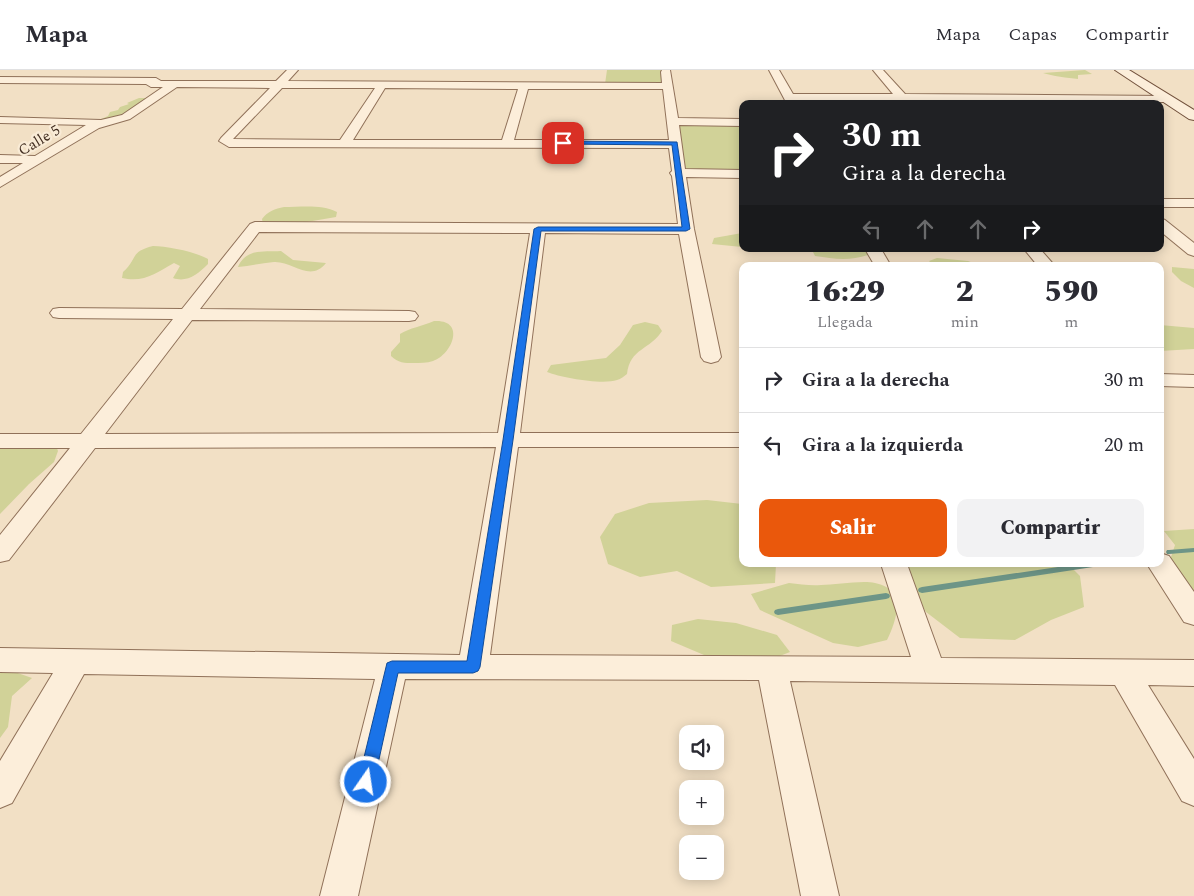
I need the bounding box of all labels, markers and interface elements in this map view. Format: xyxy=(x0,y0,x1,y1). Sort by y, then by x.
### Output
text: Mapa xyxy=(25,17,88,53)
text: Mapa xyxy=(935,21,981,48)
text: Capas xyxy=(1009,21,1057,48)
text: Compartir xyxy=(1085,21,1169,48)
text: 30 m xyxy=(842,109,922,162)
street label: Calle 5 xyxy=(14,119,65,162)
icon: right xyxy=(759,120,824,185)
pin xyxy=(542,122,584,164)
icon: arrive xyxy=(549,129,577,157)
text: Gira a la derecha xyxy=(842,157,1006,190)
icon: left xyxy=(858,215,886,243)
icon: ahead xyxy=(911,215,939,243)
icon: ahead xyxy=(964,215,992,243)
icon: right xyxy=(1017,215,1045,243)
text: 16:29 xyxy=(805,269,885,315)
text: 2 xyxy=(956,269,974,315)
text: 590 xyxy=(1044,269,1098,315)
text: Llegada xyxy=(817,310,873,334)
text: min xyxy=(951,310,979,334)
text: m xyxy=(1064,310,1078,334)
icon: right xyxy=(759,366,787,394)
text: Gira a la derecha xyxy=(802,366,949,395)
text: 30 m xyxy=(1104,366,1144,395)
icon: left xyxy=(759,431,787,459)
text: Gira a la izquierda xyxy=(802,431,963,460)
text: 20 m xyxy=(1104,431,1144,460)
button: Salir xyxy=(759,499,947,557)
button: Compartir xyxy=(957,499,1144,557)
map controls xyxy=(679,725,724,880)
button: sound xyxy=(679,725,724,770)
position arrow xyxy=(339,755,391,807)
button: + xyxy=(679,780,724,825)
button: − xyxy=(679,835,724,880)

